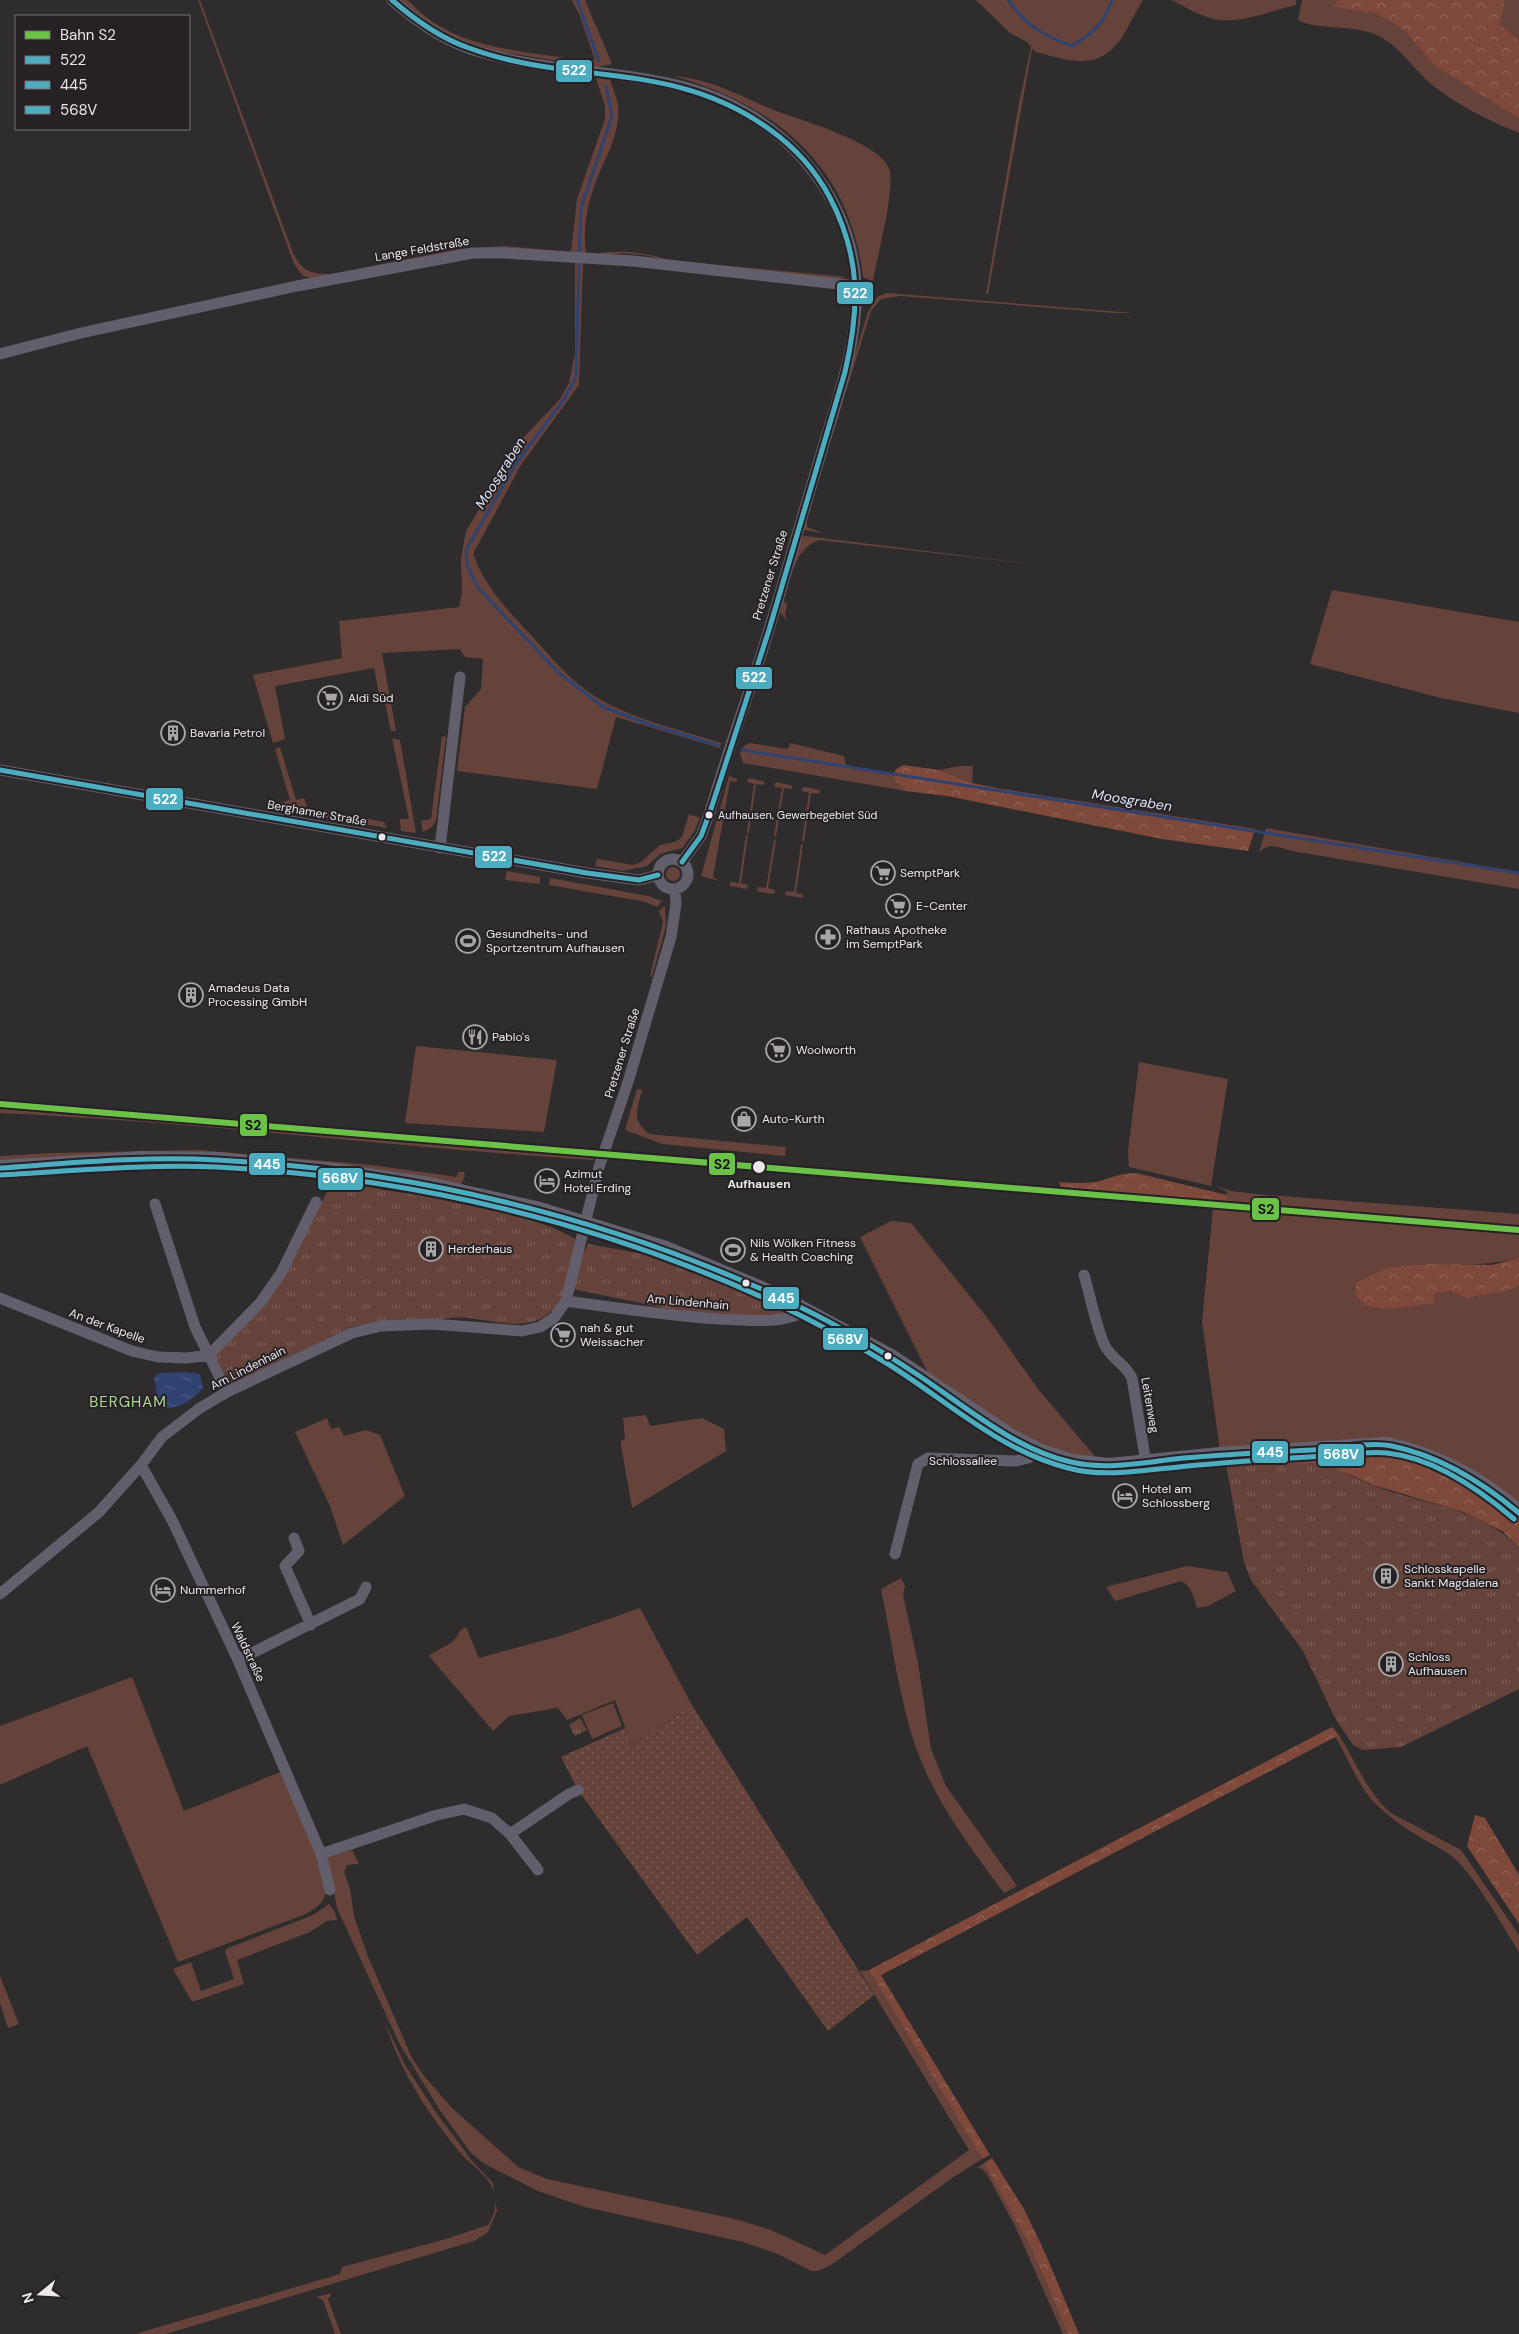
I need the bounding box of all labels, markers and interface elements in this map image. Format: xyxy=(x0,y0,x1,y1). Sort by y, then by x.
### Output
legend xyxy=(15,15,190,130)
text: Bahn S2 xyxy=(60,25,116,45)
text: 522 xyxy=(60,50,86,70)
line badge: 522 xyxy=(555,59,593,83)
text: 522 xyxy=(562,61,586,79)
text: 445 xyxy=(60,75,87,95)
text: 568V xyxy=(60,100,97,120)
street label: Lange Feldstraße xyxy=(374,233,471,265)
line badge: 522 xyxy=(836,281,874,305)
text: 522 xyxy=(843,284,867,302)
water label: Moosgraben xyxy=(471,434,529,512)
street label: Pretzener Straße xyxy=(749,528,791,622)
line badge: 522 xyxy=(735,666,773,690)
text: 522 xyxy=(742,668,766,686)
supermarket icon: Aldi Süd xyxy=(317,685,343,711)
place label: Aldi Süd xyxy=(348,690,394,706)
building icon: Bavaria Petrol xyxy=(160,720,186,746)
place label: Bavaria Petrol xyxy=(190,725,265,741)
water label: Moosgraben xyxy=(1091,785,1173,815)
line badge: 522 xyxy=(145,787,184,811)
text: 522 xyxy=(153,790,177,808)
street label: Berghamer Straße xyxy=(266,796,368,830)
place label: Aufhausen, Gewerbegebiet Süd xyxy=(718,808,877,822)
marker: Aufhausen, Gewerbegebiet Süd xyxy=(704,810,714,820)
unlabelled marker xyxy=(377,832,387,842)
line badge: 522 xyxy=(474,845,513,869)
text: 522 xyxy=(482,847,506,865)
supermarket icon: SemptPark xyxy=(870,860,896,886)
place label: SemptPark xyxy=(900,865,960,881)
supermarket icon: E-Center xyxy=(885,893,911,919)
place label: E-Center xyxy=(916,898,968,914)
place label: Rathaus Apotheke im SemptPark xyxy=(846,922,947,952)
pharmacy icon: Rathaus Apotheke im SemptPark xyxy=(815,924,841,950)
place label: Gesundheits- und Sportzentrum Aufhausen xyxy=(486,926,625,956)
sports icon: Gesundheits- und Sportzentrum Aufhausen xyxy=(455,928,481,954)
place label: Amadeus Data Processing GmbH xyxy=(208,980,307,1010)
building icon: Amadeus Data Processing GmbH xyxy=(178,982,204,1008)
street label: Pretzener Straße xyxy=(601,1006,643,1100)
restaurant icon: Pablo's xyxy=(462,1024,488,1050)
place label: Pablo's xyxy=(492,1029,530,1045)
supermarket icon: Woolworth xyxy=(765,1037,791,1063)
place label: Woolworth xyxy=(796,1042,856,1058)
shop icon: Auto-Kurth xyxy=(731,1106,757,1132)
place label: Auto-Kurth xyxy=(762,1111,825,1127)
line badge: S2 xyxy=(239,1113,268,1137)
text: S2 xyxy=(245,1116,261,1134)
line badge: 445 xyxy=(248,1152,286,1176)
line badge: S2 xyxy=(708,1152,736,1176)
text: 445 xyxy=(254,1155,280,1173)
text: S2 xyxy=(714,1155,730,1173)
marker: Aufhausen xyxy=(751,1159,767,1175)
place label: Azimut Hotel Erding xyxy=(564,1166,632,1196)
line badge: 568V xyxy=(317,1167,364,1191)
hotel icon: Azimut Hotel Erding xyxy=(534,1168,560,1194)
text: 568V xyxy=(322,1169,358,1187)
place label: Aufhausen xyxy=(727,1176,791,1192)
line badge: S2 xyxy=(1251,1197,1280,1221)
text: S2 xyxy=(1258,1200,1274,1218)
place label: Nils Wölken Fitness & Health Coaching xyxy=(750,1235,856,1265)
building icon: Herderhaus xyxy=(418,1236,444,1262)
sports icon: Nils Wölken Fitness & Health Coaching xyxy=(720,1237,746,1263)
place label: Herderhaus xyxy=(448,1241,512,1257)
unlabelled marker xyxy=(741,1278,751,1288)
line badge: 445 xyxy=(762,1286,800,1310)
text: 445 xyxy=(768,1289,794,1307)
street label: Am Lindenhain xyxy=(646,1290,730,1314)
street label: An der Kapelle xyxy=(67,1305,147,1347)
place label: nah & gut Weissacher xyxy=(580,1320,645,1350)
supermarket icon: nah & gut Weissacher xyxy=(550,1322,576,1348)
line badge: 568V xyxy=(822,1327,869,1351)
text: 568V xyxy=(827,1330,863,1348)
street label: Am Lindenhain xyxy=(208,1342,288,1394)
unlabelled marker xyxy=(883,1351,893,1361)
street label: Leitenweg xyxy=(1137,1376,1163,1434)
district label: BERGHAM xyxy=(89,1392,167,1412)
line badge: 445 xyxy=(1251,1440,1289,1464)
text: 445 xyxy=(1257,1443,1283,1461)
line badge: 568V xyxy=(1317,1443,1365,1467)
text: 568V xyxy=(1323,1445,1359,1463)
street label: Schlossallee xyxy=(929,1453,997,1469)
place label: Hotel am Schlossberg xyxy=(1142,1481,1210,1511)
hotel icon: Hotel am Schlossberg xyxy=(1112,1483,1138,1509)
place label: Schlosskapelle Sankt Magdalena xyxy=(1404,1561,1498,1591)
building icon: Schlosskapelle Sankt Magdalena xyxy=(1373,1563,1399,1589)
hotel icon: Nummerhof xyxy=(150,1577,176,1603)
place label: Nummerhof xyxy=(180,1582,246,1598)
street label: Waldstraße xyxy=(227,1620,269,1684)
place label: Schloss Aufhausen xyxy=(1408,1649,1467,1679)
building icon: Schloss Aufhausen xyxy=(1378,1651,1404,1677)
north arrow xyxy=(15,2269,65,2319)
text: N xyxy=(17,2290,38,2306)

